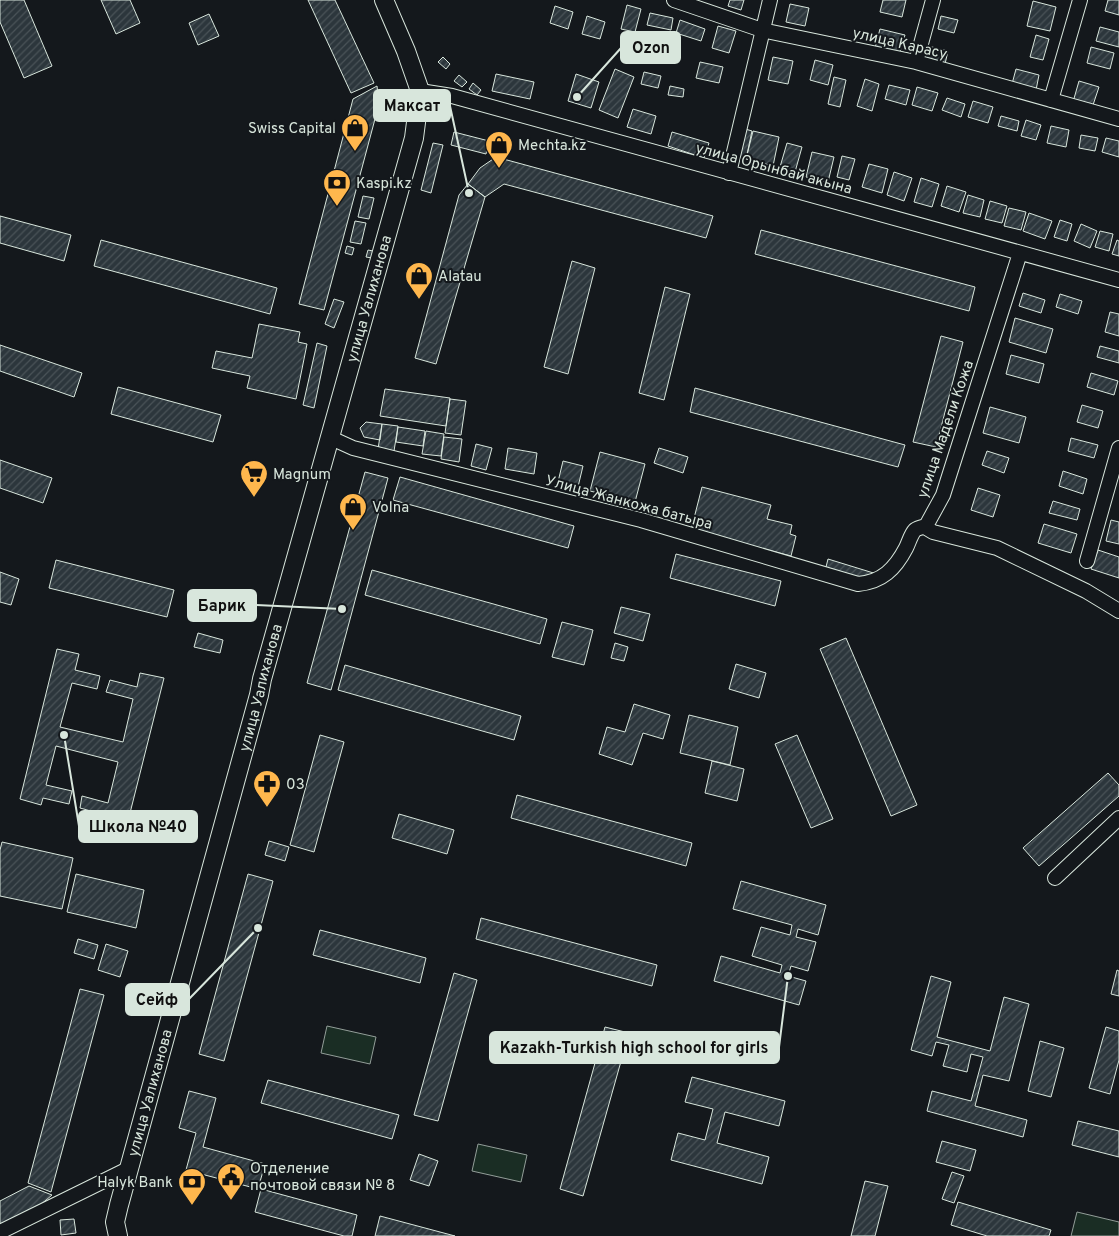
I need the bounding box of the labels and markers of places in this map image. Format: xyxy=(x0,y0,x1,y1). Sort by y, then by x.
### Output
callout: Ozon xyxy=(621,32,680,63)
callout: Максат xyxy=(374,90,450,121)
shop icon: Swiss Capital xyxy=(340,113,370,152)
place label: Swiss Capital xyxy=(248,120,336,139)
shop icon: Mechta.kz xyxy=(484,130,514,169)
place label: Mechta.kz xyxy=(518,137,587,156)
bank icon: Kaspi.kz xyxy=(322,168,352,207)
place label: Kaspi.kz xyxy=(356,175,412,194)
shop icon: Alatau xyxy=(404,261,434,300)
place label: Alatau xyxy=(438,268,482,287)
supermarket icon: Magnum xyxy=(239,459,269,498)
place label: Magnum xyxy=(273,466,331,485)
shop icon: Volna xyxy=(338,492,368,531)
place label: Volna xyxy=(372,499,409,518)
callout: Барик xyxy=(188,590,256,621)
pharmacy icon: 03 xyxy=(252,769,282,808)
place label: 03 xyxy=(286,776,305,795)
callout: Школа №40 xyxy=(79,811,197,842)
callout: Сейф xyxy=(126,984,189,1015)
callout: Kazakh-Turkish high school for girls xyxy=(490,1032,779,1063)
place label: Отделение почтовой связи № 8 xyxy=(250,1160,395,1196)
public building icon: Отделение почтовой связи № 8 xyxy=(216,1162,246,1201)
bank icon: Halyk Bank xyxy=(177,1167,207,1206)
place label: Halyk Bank xyxy=(97,1174,173,1193)

